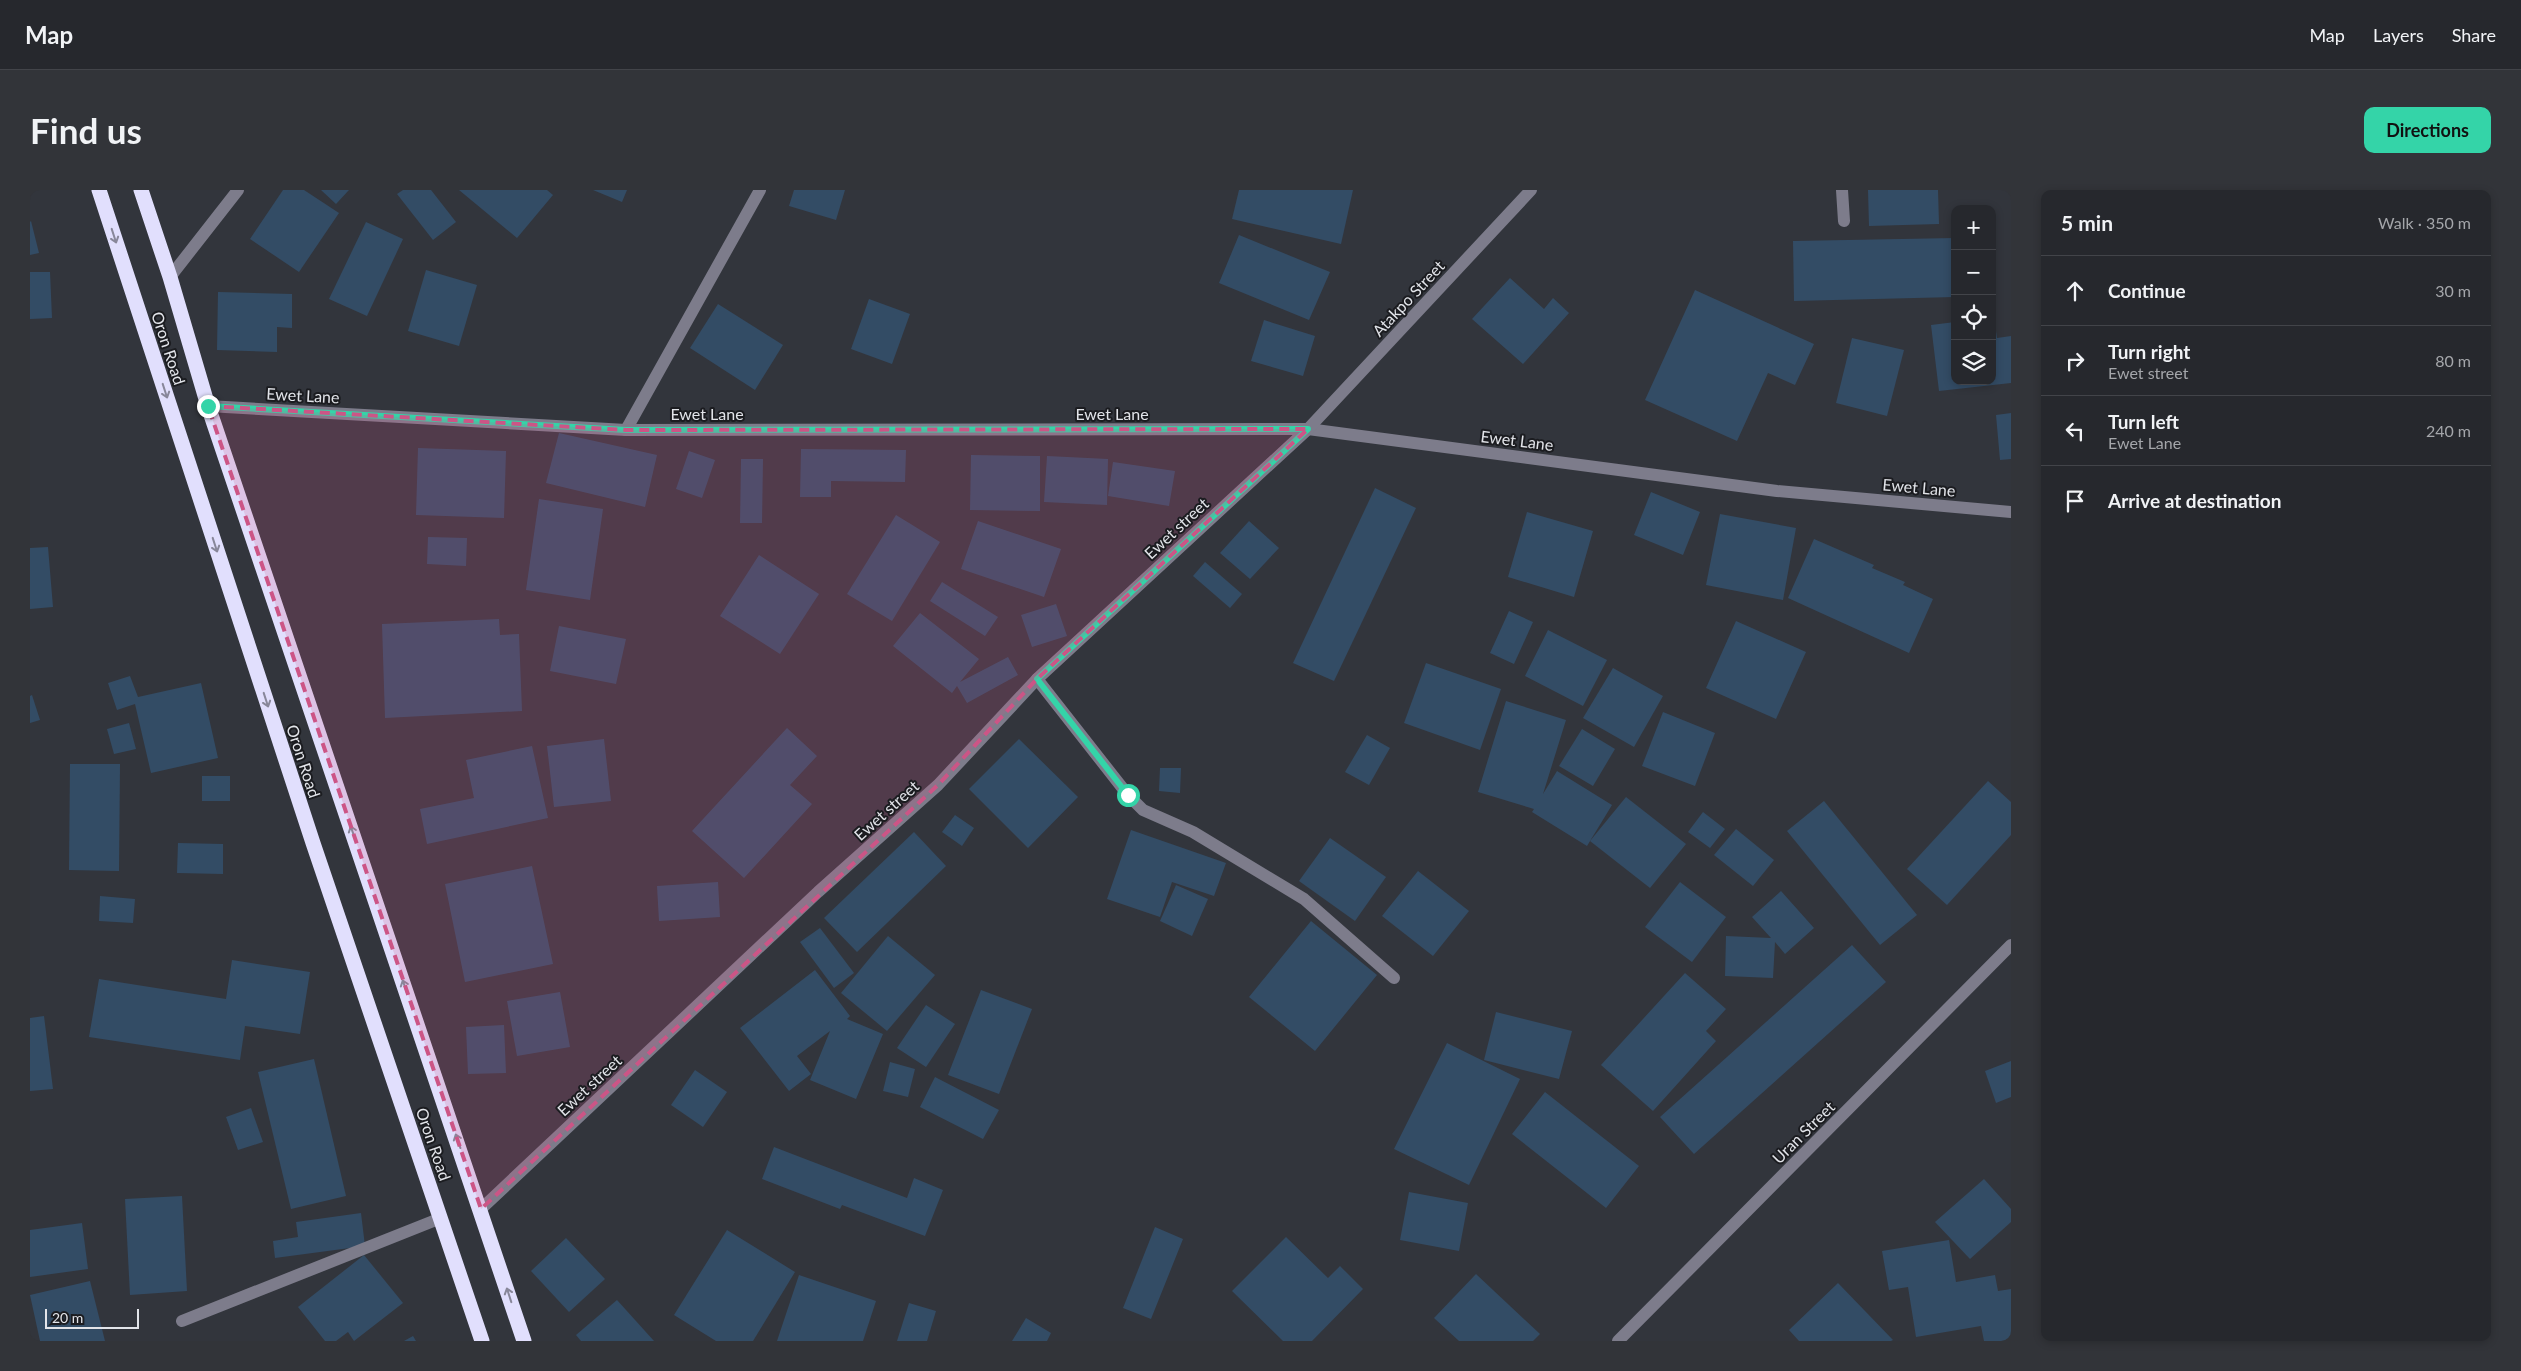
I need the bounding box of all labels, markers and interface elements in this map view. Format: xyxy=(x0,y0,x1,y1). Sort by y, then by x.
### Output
text: Map xyxy=(25,20,73,49)
text: Map xyxy=(2309,24,2345,46)
text: Layers xyxy=(2373,24,2424,46)
text: Share xyxy=(2452,24,2496,46)
button: Directions xyxy=(2364,107,2491,153)
text: Find us xyxy=(30,109,142,151)
map controls xyxy=(1951,205,1996,385)
button: + xyxy=(1951,205,1996,250)
text: 5 min xyxy=(2061,210,2113,235)
text: Walk · 350 m xyxy=(2378,213,2471,232)
one-way arrow xyxy=(110,228,119,244)
button: − xyxy=(1951,250,1996,295)
street label: Atakpo Street xyxy=(1368,256,1448,340)
icon: ahead xyxy=(2061,277,2089,305)
text: Continue xyxy=(2108,279,2186,302)
text: 30 m xyxy=(2435,281,2471,300)
button: locate xyxy=(1951,295,1996,340)
street label: Oron Road xyxy=(148,309,190,387)
button: layers xyxy=(1951,340,1996,385)
text: Turn right xyxy=(2108,340,2190,363)
icon: right xyxy=(2061,347,2089,375)
text: 80 m xyxy=(2435,351,2471,370)
text: Ewet street xyxy=(2108,363,2188,382)
one-way arrow xyxy=(160,382,170,398)
street label: Ewet Lane xyxy=(266,384,340,406)
route end xyxy=(197,395,220,418)
street label: Ewet Lane xyxy=(670,404,744,423)
street label: Ewet Lane xyxy=(1075,404,1149,423)
text: Turn left xyxy=(2108,410,2179,433)
icon: left xyxy=(2061,417,2089,445)
text: 240 m xyxy=(2426,421,2471,440)
street label: Ewet Lane xyxy=(1480,426,1554,454)
text: Ewet Lane xyxy=(2108,433,2181,452)
street label: Ewet Lane xyxy=(1882,474,1956,500)
icon: arrive xyxy=(2061,487,2089,515)
text: Arrive at destination xyxy=(2108,489,2281,512)
street label: Ewet street xyxy=(1140,493,1212,562)
one-way arrow xyxy=(211,537,220,552)
one-way arrow xyxy=(262,691,271,707)
street label: Oron Road xyxy=(283,722,325,800)
street label: Ewet street xyxy=(850,776,922,844)
route start xyxy=(1117,784,1140,807)
one-way arrow xyxy=(348,826,357,841)
one-way arrow xyxy=(400,979,409,995)
street label: Ewet street xyxy=(553,1050,625,1119)
street label: Uran Street xyxy=(1768,1097,1838,1167)
street label: Oron Road xyxy=(413,1105,455,1183)
one-way arrow xyxy=(452,1133,462,1149)
one-way arrow xyxy=(504,1287,513,1303)
scale bar xyxy=(45,1306,139,1329)
text: 20 m xyxy=(52,1309,83,1326)

